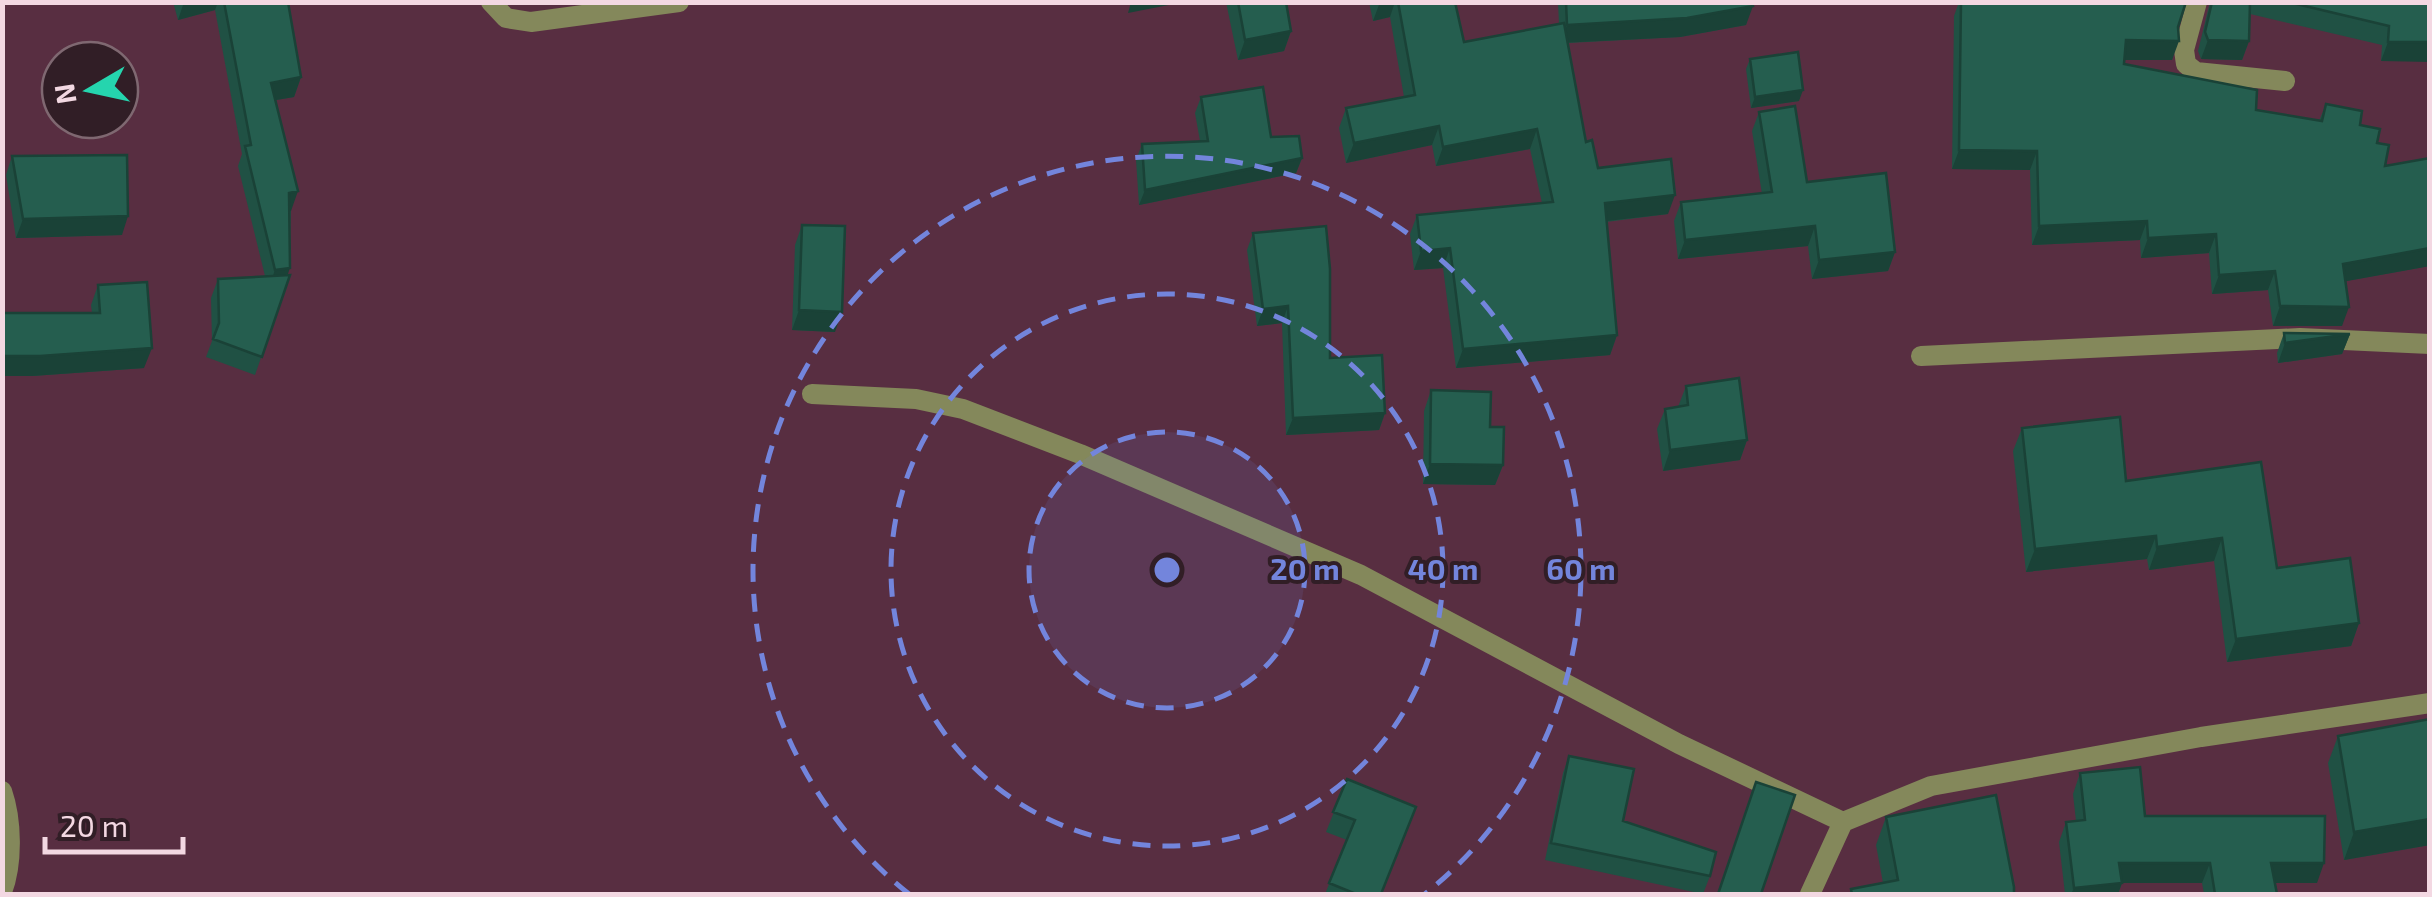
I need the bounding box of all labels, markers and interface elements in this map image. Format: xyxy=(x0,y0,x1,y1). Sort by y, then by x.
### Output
north arrow xyxy=(40,40,140,140)
text: N xyxy=(46,81,83,107)
text: 20 m xyxy=(1270,550,1340,586)
text: 40 m xyxy=(1408,550,1478,586)
text: 60 m xyxy=(1546,550,1616,586)
centre of rings xyxy=(1149,552,1185,588)
scale bar xyxy=(45,792,182,854)
text: 20 m xyxy=(60,807,128,843)

